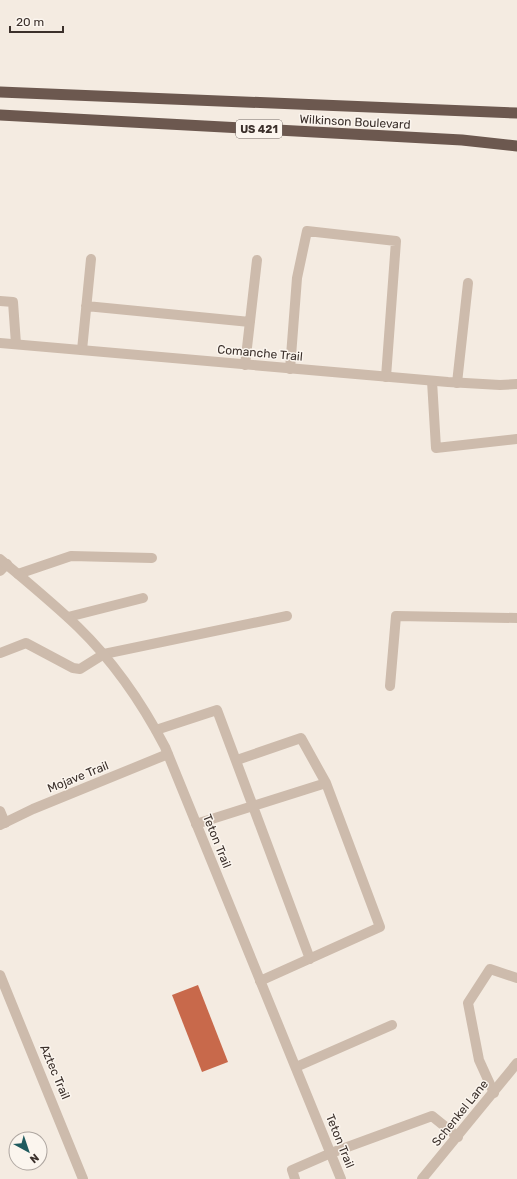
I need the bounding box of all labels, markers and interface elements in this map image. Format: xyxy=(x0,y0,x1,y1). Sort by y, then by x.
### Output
scale bar xyxy=(10,8,63,34)
text: 20 m xyxy=(16,15,44,29)
street label: Wilkinson Boulevard xyxy=(299,112,411,132)
road number: US 421 xyxy=(236,120,282,138)
street label: Comanche Trail xyxy=(217,342,303,364)
street label: Mojave Trail xyxy=(45,758,111,796)
street label: Teton Trail xyxy=(200,812,234,870)
street label: Aztec Trail xyxy=(37,1043,73,1101)
street label: Schenkel Lane xyxy=(429,1077,491,1149)
street label: Teton Trail xyxy=(323,1112,357,1170)
north arrow xyxy=(8,1131,48,1171)
text: N xyxy=(27,1151,41,1166)

